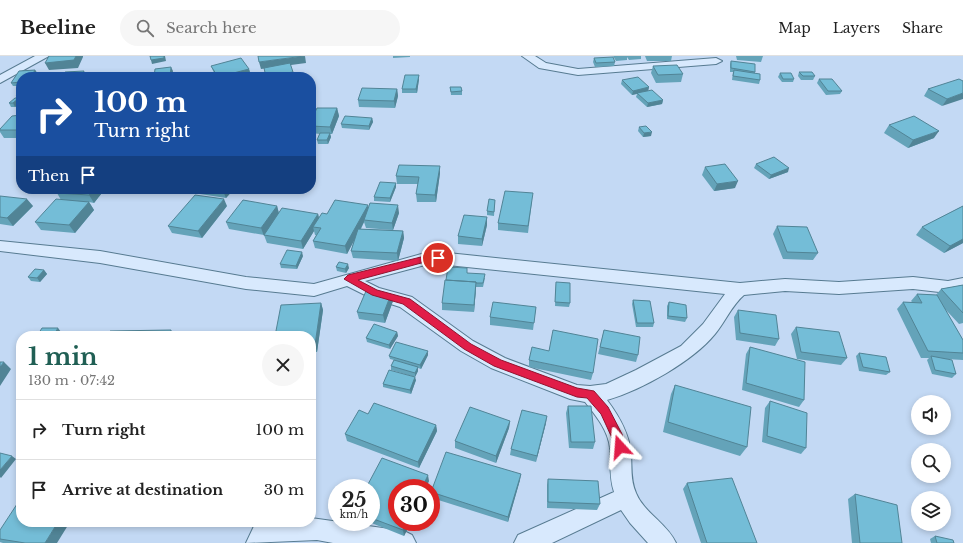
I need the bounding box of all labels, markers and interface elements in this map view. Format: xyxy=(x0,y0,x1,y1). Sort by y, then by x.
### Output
search box xyxy=(120,10,400,46)
text: Beeline xyxy=(20,16,96,39)
icon: search xyxy=(134,17,156,39)
text: Search here xyxy=(166,18,257,37)
text: Map xyxy=(778,19,811,37)
text: Layers xyxy=(833,19,880,37)
text: Share xyxy=(902,19,943,37)
text: 100 m xyxy=(94,85,187,120)
icon: right xyxy=(28,88,80,140)
text: Turn right xyxy=(94,120,190,142)
icon: arrive xyxy=(77,164,99,186)
text: Then xyxy=(28,166,69,185)
pin xyxy=(421,241,455,275)
icon: arrive xyxy=(427,247,449,269)
text: 1 min xyxy=(28,342,98,371)
button: close xyxy=(262,344,304,386)
text: 130 m · 07:42 xyxy=(28,372,115,389)
map controls xyxy=(911,395,951,531)
button: sound xyxy=(911,395,951,435)
icon: right xyxy=(28,419,50,441)
text: Turn right xyxy=(62,420,145,439)
text: 100 m xyxy=(255,420,304,439)
position arrow xyxy=(599,426,641,468)
button: search xyxy=(911,443,951,483)
icon: arrive xyxy=(28,479,50,501)
speed limit sign: 30 xyxy=(388,479,440,531)
text: Arrive at destination xyxy=(62,480,223,499)
text: 30 m xyxy=(264,480,304,499)
text: 25 xyxy=(342,488,366,512)
button: layers xyxy=(911,491,951,531)
text: km/h xyxy=(340,508,368,521)

